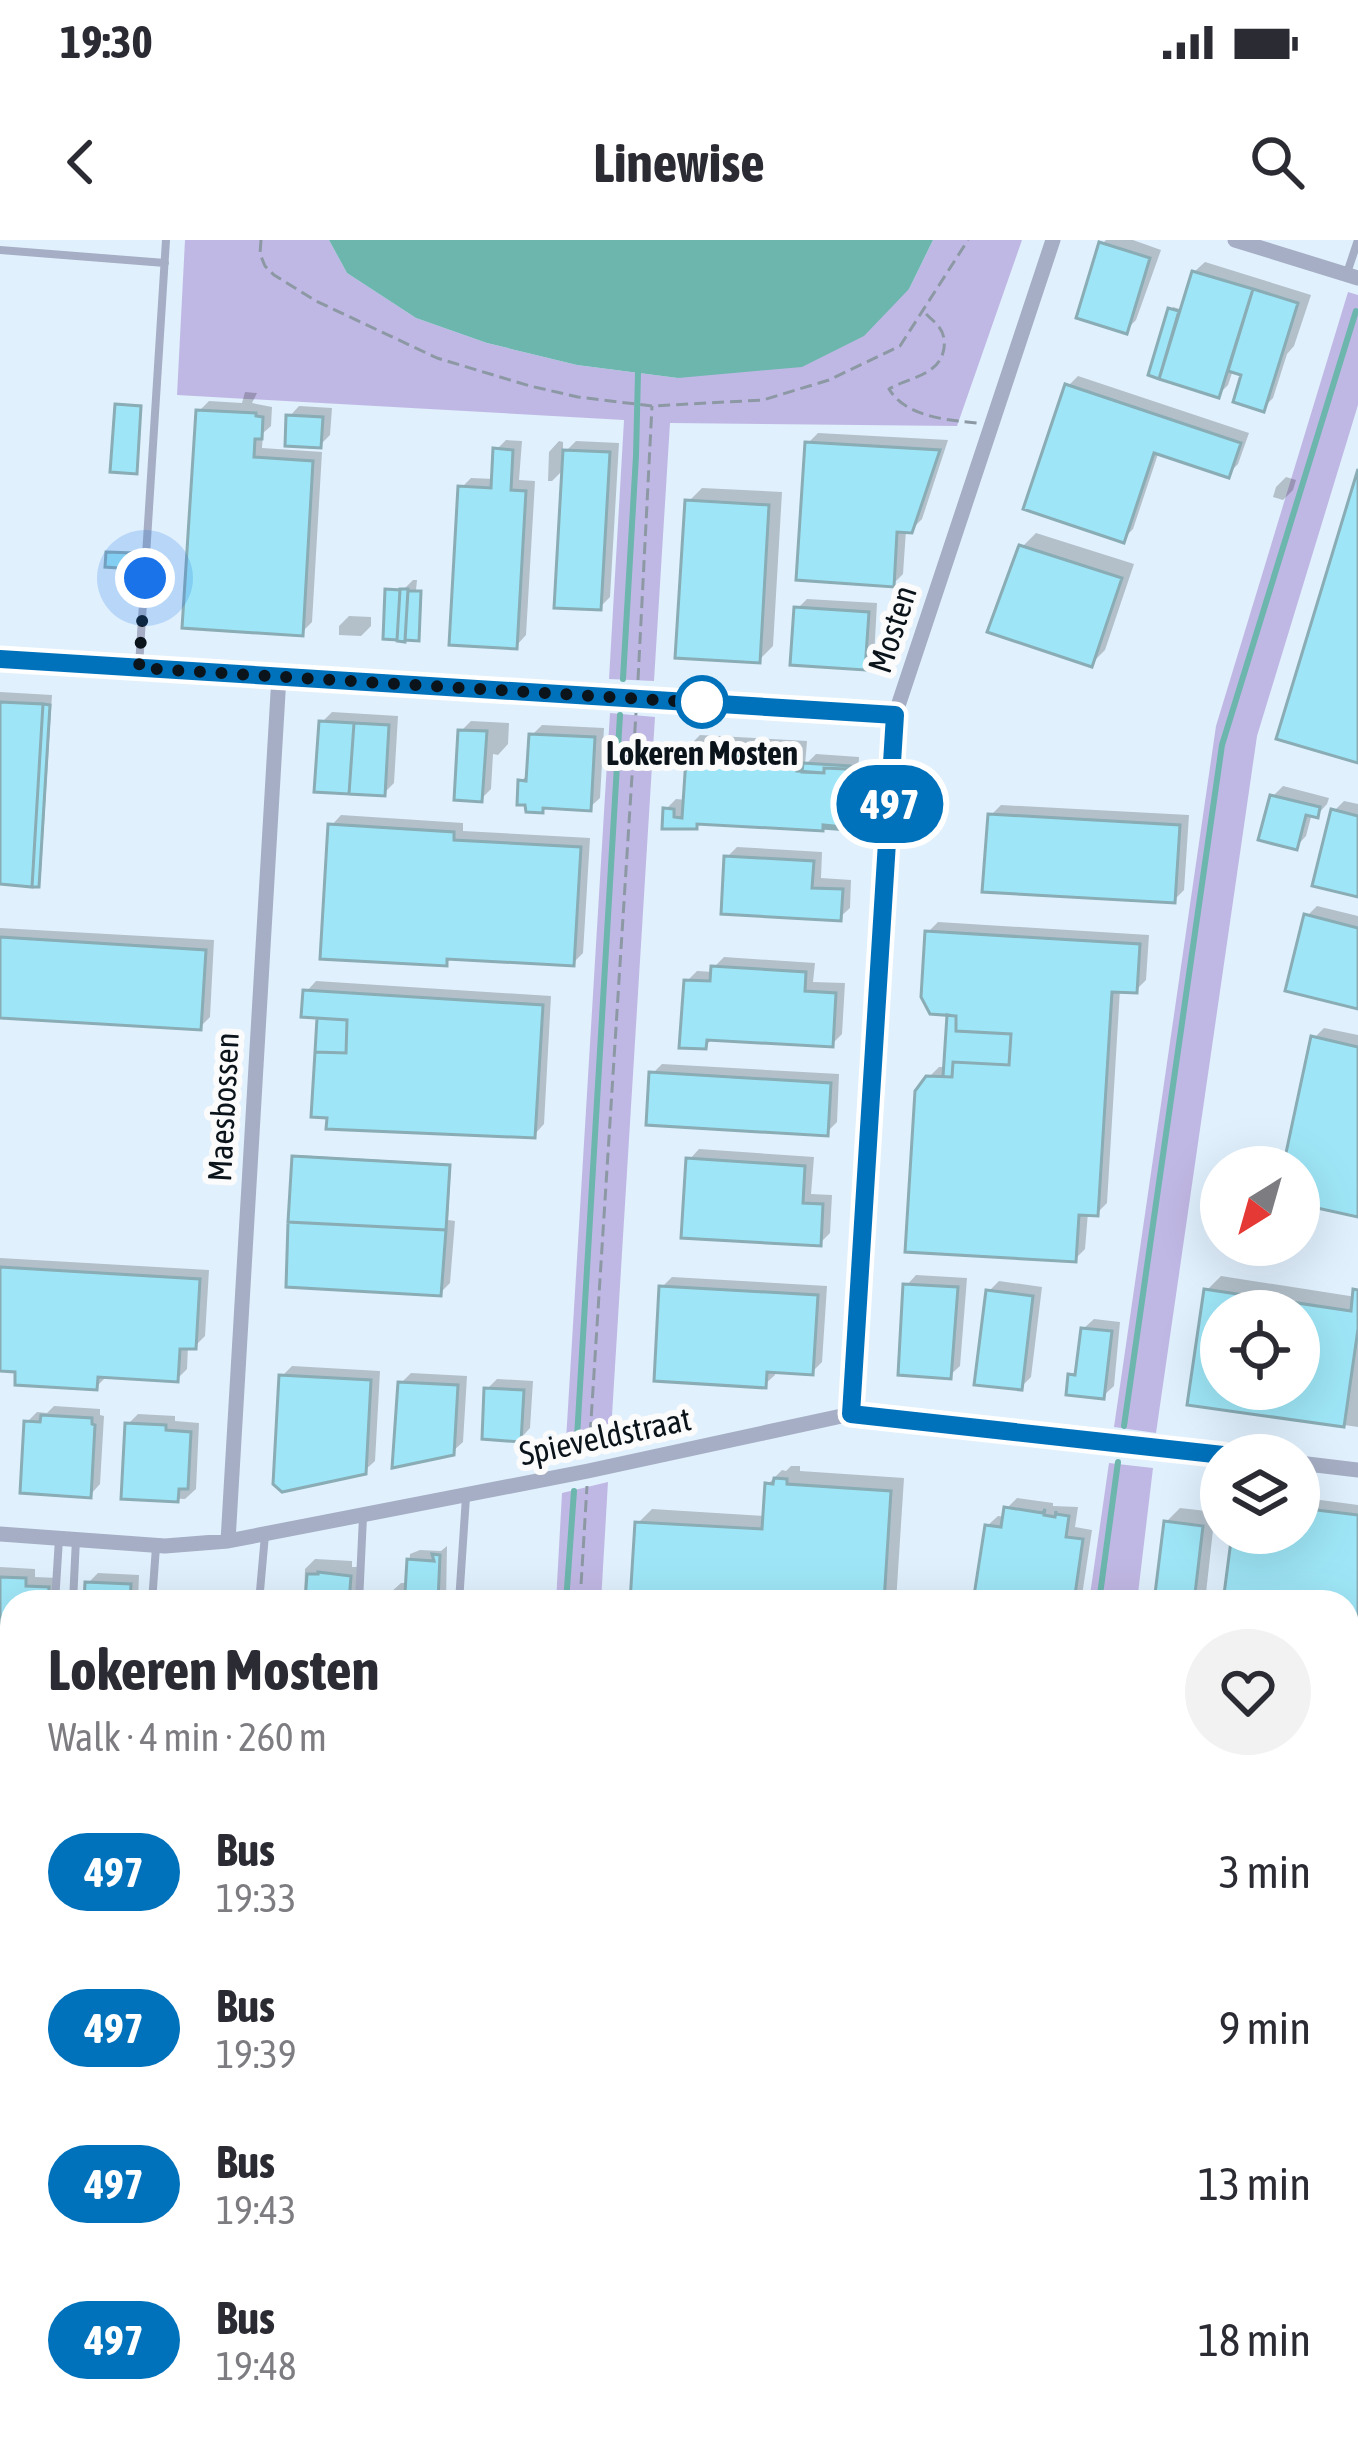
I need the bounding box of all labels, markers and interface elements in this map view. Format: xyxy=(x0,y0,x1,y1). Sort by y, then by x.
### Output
text: 19:30 xyxy=(60,16,153,68)
icon: back xyxy=(48,129,114,195)
icon: search xyxy=(1244,129,1310,195)
text: Linewise xyxy=(593,132,765,193)
your location xyxy=(115,548,175,608)
street label: Mosten xyxy=(860,581,924,677)
marker: Lokeren Mosten xyxy=(677,677,727,727)
place label: Lokeren Mosten xyxy=(606,734,798,772)
line badge: 497 xyxy=(821,765,959,843)
text: 497 xyxy=(860,780,920,828)
street label: Maesbossen xyxy=(200,1031,246,1183)
north arrow xyxy=(1200,1146,1320,1266)
map controls xyxy=(1200,1146,1320,1554)
button: locate xyxy=(1200,1290,1320,1410)
street label: Spieveldstraat xyxy=(516,1399,694,1473)
button: layers xyxy=(1200,1434,1320,1554)
button: heart xyxy=(1185,1629,1311,1755)
text: Lokeren Mosten xyxy=(48,1637,379,1702)
text: Walk · 4 min · 260 m xyxy=(48,1715,327,1759)
text: Bus xyxy=(216,1824,275,1876)
text: 3 min xyxy=(1219,1846,1311,1898)
text: 497 xyxy=(84,1848,144,1896)
text: 19:33 xyxy=(216,1876,296,1920)
text: Bus xyxy=(216,1980,275,2032)
text: 9 min xyxy=(1219,2002,1311,2054)
text: 497 xyxy=(84,2004,144,2052)
text: 19:39 xyxy=(216,2032,296,2076)
text: Bus xyxy=(216,2136,275,2188)
text: 13 min xyxy=(1198,2158,1311,2210)
text: 497 xyxy=(84,2160,144,2208)
text: 19:43 xyxy=(216,2188,296,2232)
text: Bus xyxy=(216,2292,275,2344)
text: 18 min xyxy=(1198,2314,1311,2366)
text: 497 xyxy=(84,2316,144,2364)
text: 19:48 xyxy=(216,2344,296,2388)

